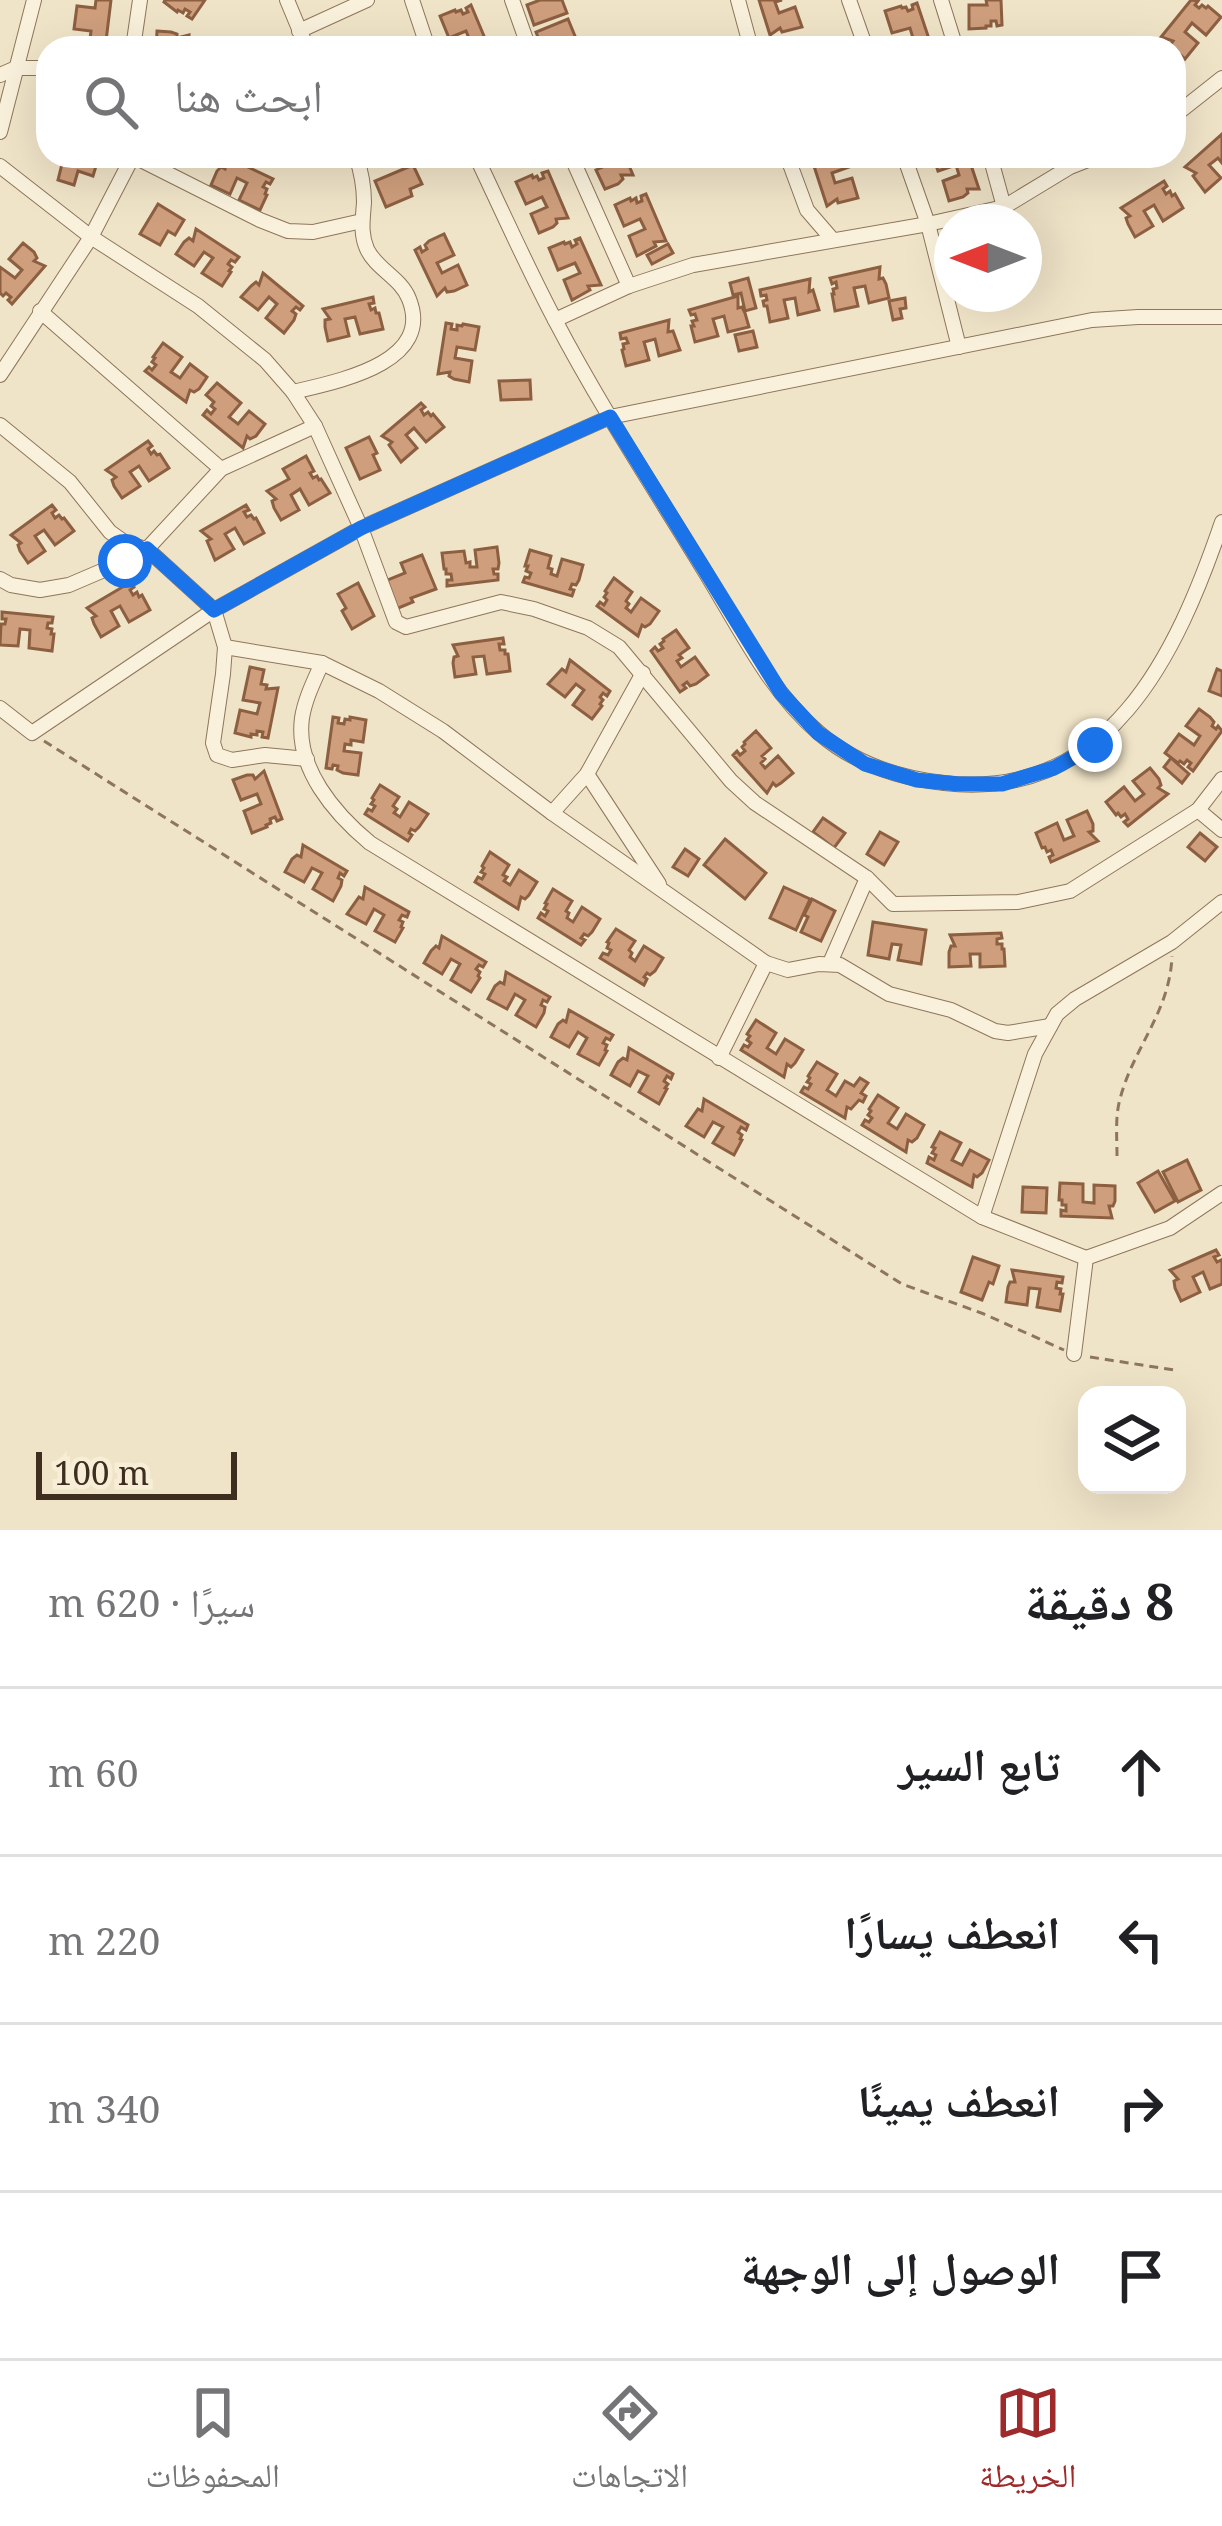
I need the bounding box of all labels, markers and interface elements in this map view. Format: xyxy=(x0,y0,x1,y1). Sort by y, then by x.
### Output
search box xyxy=(36,36,1186,168)
text: ابحث هنا xyxy=(174,64,323,125)
icon: search xyxy=(78,69,144,135)
north arrow xyxy=(934,204,1042,312)
route start xyxy=(98,534,152,588)
route end xyxy=(1068,718,1122,772)
map controls xyxy=(1078,1386,1186,1494)
button: layers xyxy=(1078,1386,1186,1494)
scale bar xyxy=(36,1446,237,1499)
text: 100 m xyxy=(54,1450,149,1495)
text: 8 دقيقة xyxy=(1025,1565,1174,1635)
text: سيرًا · 620 m xyxy=(48,1575,255,1628)
text: تابع السير xyxy=(898,1733,1060,1794)
icon: ahead xyxy=(1108,1739,1174,1805)
text: 60 m xyxy=(48,1745,139,1798)
text: انعطف يسارًا xyxy=(844,1901,1060,1962)
icon: left xyxy=(1108,1907,1174,1973)
text: 220 m xyxy=(48,1913,160,1966)
text: انعطف يمينًا xyxy=(857,2069,1060,2130)
icon: right xyxy=(1108,2075,1174,2141)
text: 340 m xyxy=(48,2081,160,2134)
text: الوصول إلى الوجهة xyxy=(741,2237,1060,2298)
icon: arrive xyxy=(1108,2243,1174,2309)
tab: المحفوظات xyxy=(146,2380,280,2508)
tab: الاتجاهات xyxy=(571,2380,688,2508)
tab: الخريطة xyxy=(979,2380,1076,2508)

